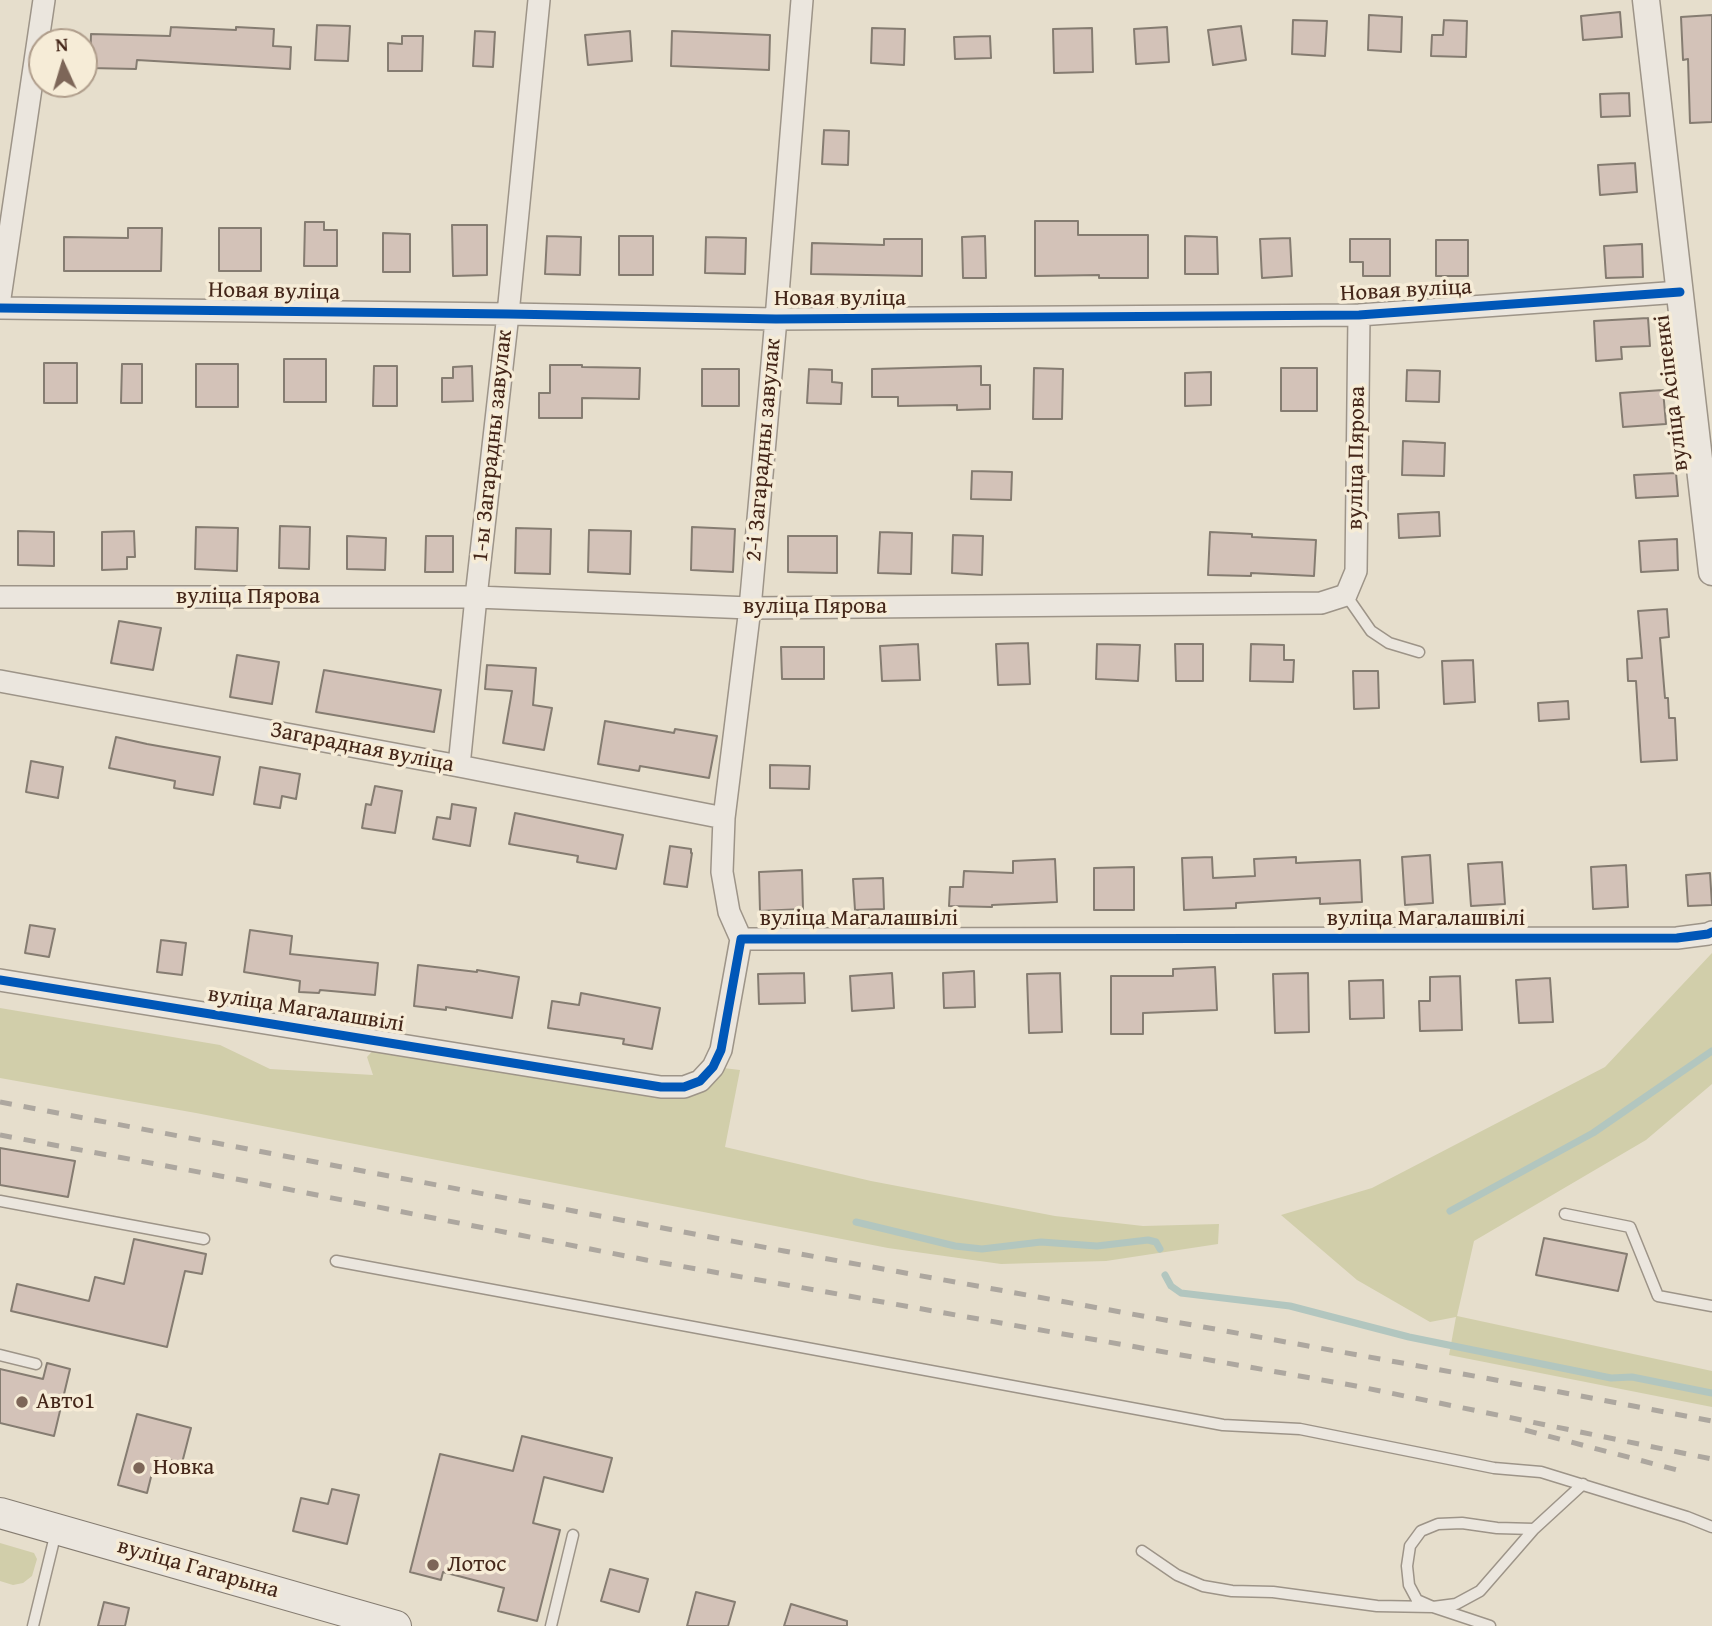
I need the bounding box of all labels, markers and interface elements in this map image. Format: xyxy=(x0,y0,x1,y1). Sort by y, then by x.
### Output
north arrow xyxy=(28,28,98,98)
text: N xyxy=(54,30,69,58)
street label: Новая вуліца xyxy=(1339,274,1473,308)
street label: Новая вуліца xyxy=(208,277,340,307)
street label: Новая вуліца xyxy=(774,285,906,313)
street label: вуліца Асіпенкі xyxy=(1649,313,1695,473)
street label: 1-ы Загарадны завулак xyxy=(467,328,519,564)
street label: 2-і Загарадны завулак xyxy=(740,337,788,563)
street label: вуліца Пярова xyxy=(1342,386,1372,530)
street label: вуліца Пярова xyxy=(176,583,320,611)
street label: вуліца Пярова xyxy=(743,593,887,621)
street label: Загарадная вуліца xyxy=(268,717,456,779)
street label: вуліца Магалашвілі xyxy=(760,905,958,933)
street label: вуліца Магалашвілі xyxy=(1327,905,1525,933)
street label: вуліца Магалашвілі xyxy=(206,981,406,1039)
place label: Авто1 xyxy=(36,1388,95,1416)
marker: Авто1 xyxy=(14,1394,30,1410)
place label: Новка xyxy=(153,1454,214,1482)
marker: Новка xyxy=(131,1460,147,1476)
street label: вуліца Гагарына xyxy=(114,1533,282,1605)
place label: Лотос xyxy=(447,1551,506,1579)
marker: Лотос xyxy=(425,1557,441,1573)

